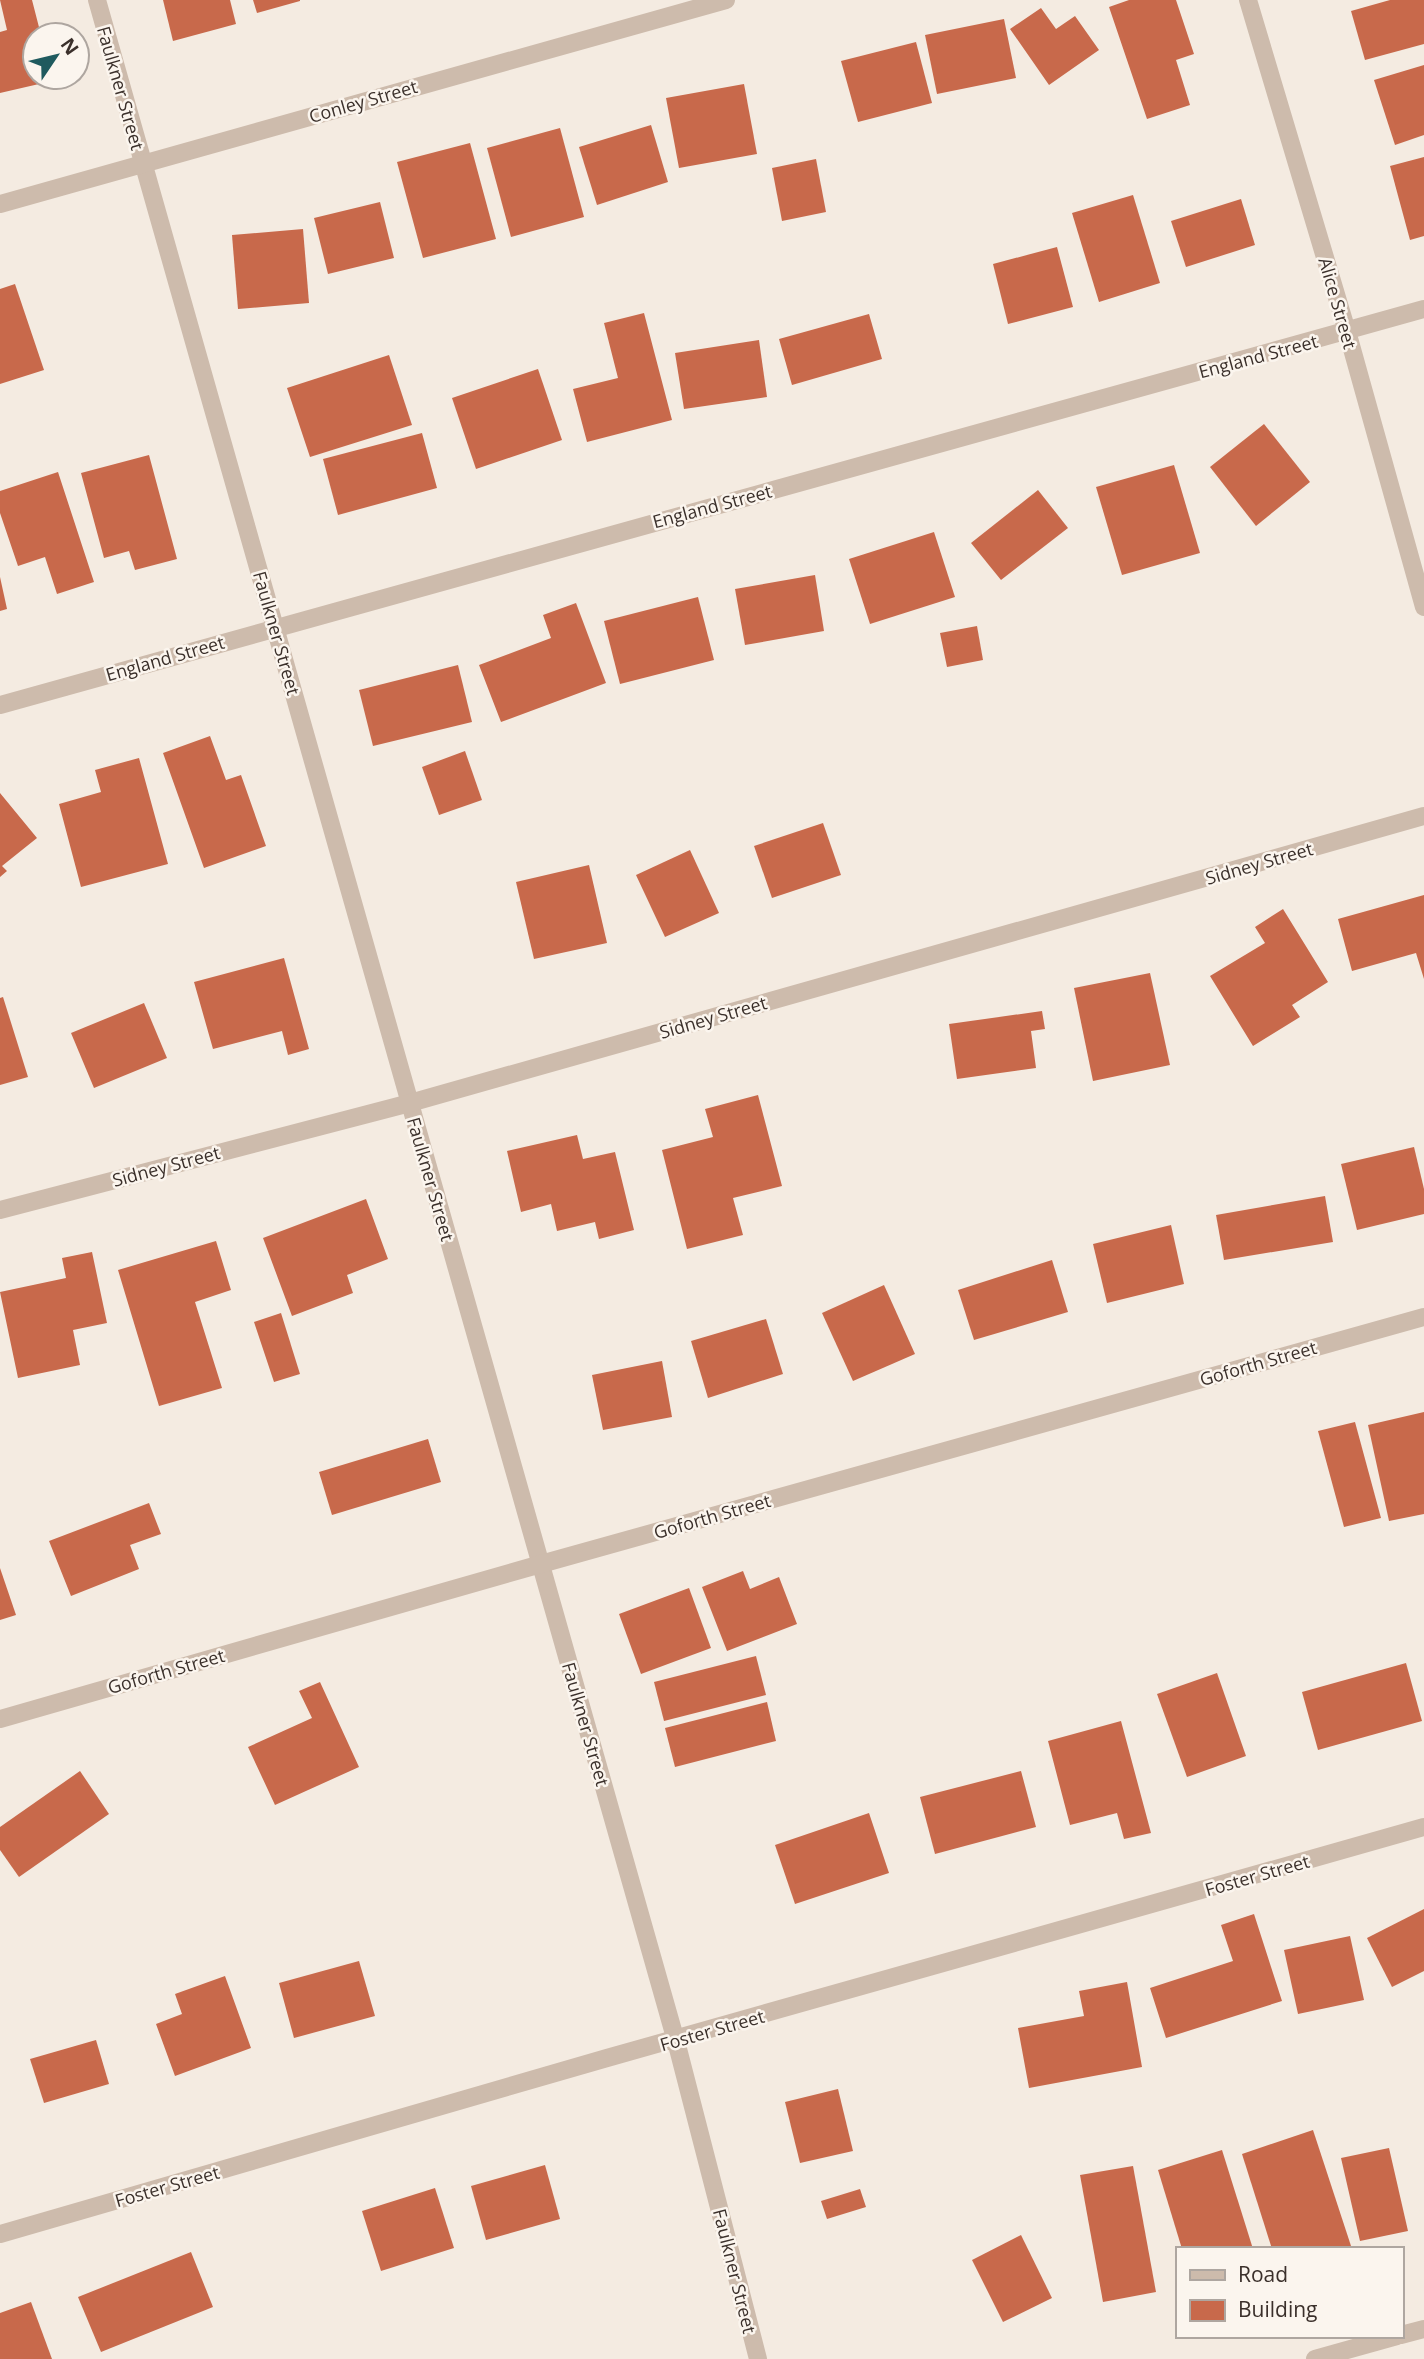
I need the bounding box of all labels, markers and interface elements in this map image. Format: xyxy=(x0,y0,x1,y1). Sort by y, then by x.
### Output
north arrow xyxy=(21,21,91,91)
street label: Faulkner Street xyxy=(92,23,150,153)
text: N xyxy=(55,32,85,60)
street label: Conley Street xyxy=(306,74,420,128)
street label: Alice Street xyxy=(1313,254,1363,352)
street label: England Street xyxy=(1196,329,1320,383)
street label: England Street xyxy=(650,479,774,533)
street label: Faulkner Street xyxy=(248,568,306,698)
street label: England Street xyxy=(103,630,227,686)
street label: Sidney Street xyxy=(1203,836,1315,890)
street label: Sidney Street xyxy=(657,990,769,1044)
street label: Faulkner Street xyxy=(402,1114,460,1244)
street label: Sidney Street xyxy=(110,1140,222,1192)
street label: Goforth Street xyxy=(1197,1335,1319,1391)
street label: Goforth Street xyxy=(651,1488,773,1544)
street label: Goforth Street xyxy=(105,1643,227,1699)
street label: Faulkner Street xyxy=(557,1659,615,1789)
street label: Foster Street xyxy=(1202,1849,1312,1901)
street label: Foster Street xyxy=(657,2004,767,2056)
street label: Foster Street xyxy=(112,2160,222,2212)
street label: Faulkner Street xyxy=(708,2206,762,2336)
legend xyxy=(1176,2247,1403,2338)
text: Road xyxy=(1238,2260,1288,2288)
text: Building xyxy=(1238,2295,1317,2323)

